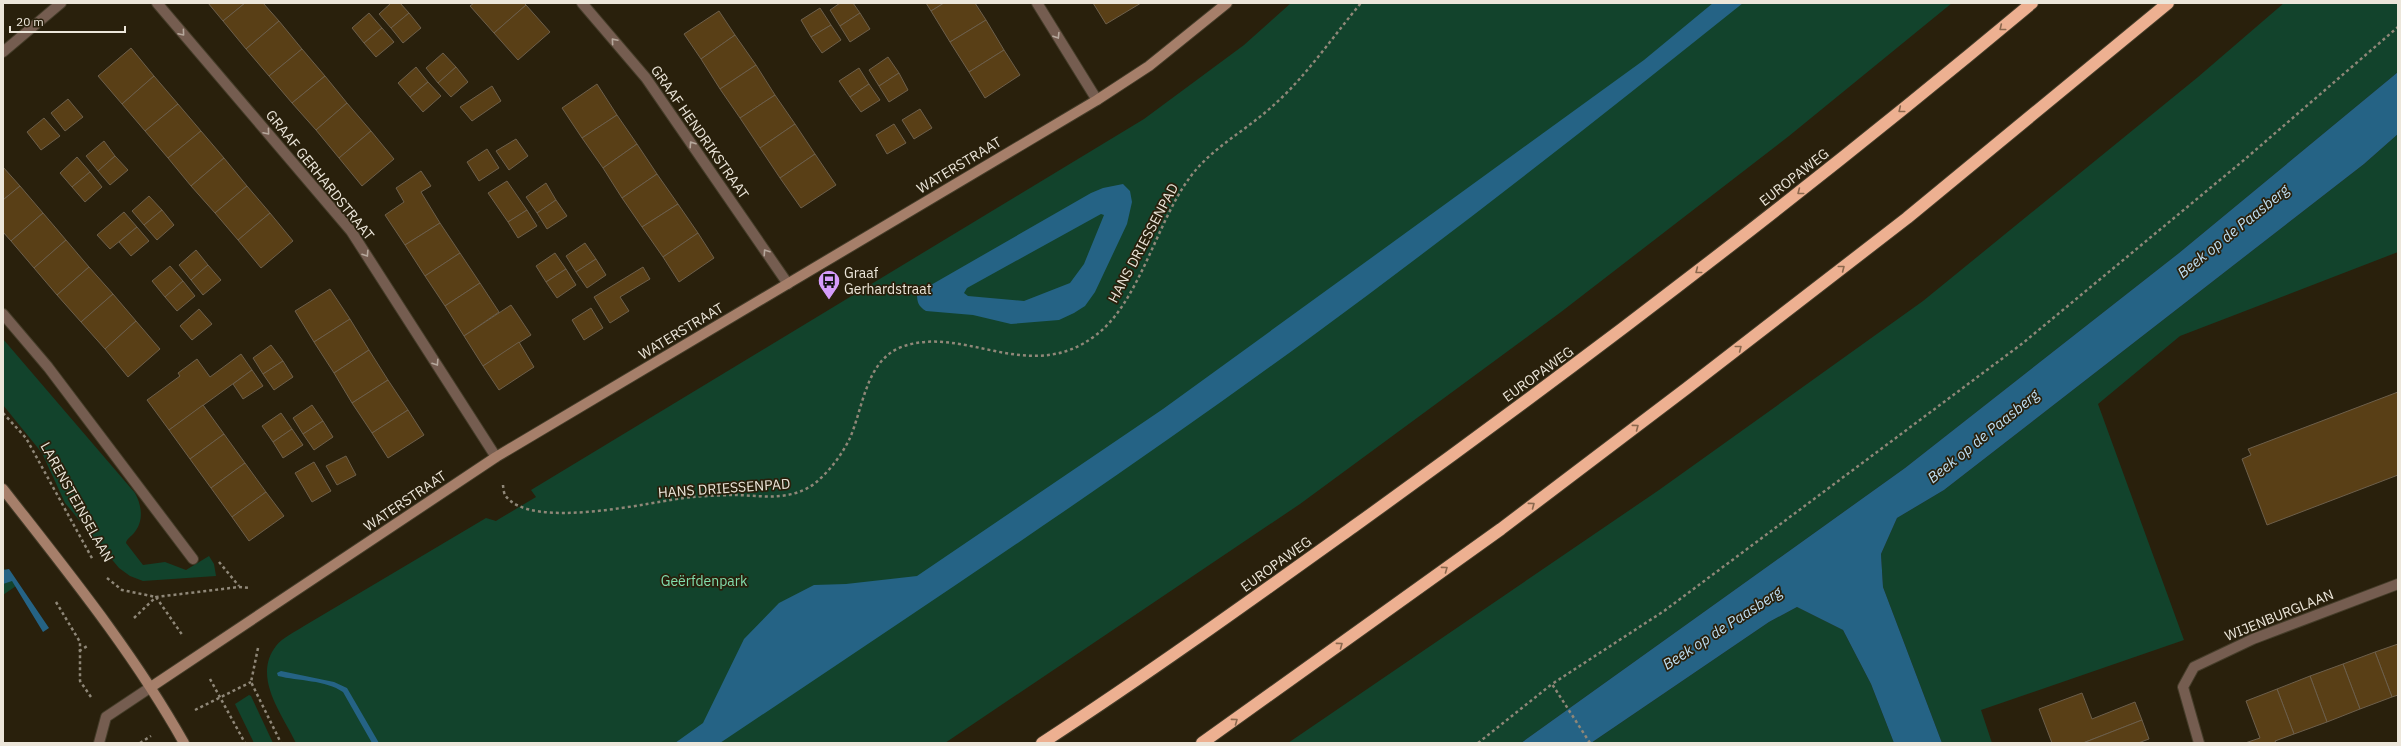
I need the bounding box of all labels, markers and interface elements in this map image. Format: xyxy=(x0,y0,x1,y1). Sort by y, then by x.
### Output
scale bar xyxy=(10,8,125,34)
text: 20 m xyxy=(16,14,44,29)
one-way arrow xyxy=(1999,23,2007,30)
one-way arrow xyxy=(178,28,185,35)
one-way arrow xyxy=(1053,32,1060,39)
one-way arrow xyxy=(612,38,619,45)
street label: GRAAF HENDRIKSTRAAT xyxy=(647,62,753,202)
one-way arrow xyxy=(1899,105,1906,112)
street label: GRAAF GERHARDSTRAAT xyxy=(262,106,378,244)
one-way arrow xyxy=(262,127,269,134)
street label: WATERSTRAAT xyxy=(913,133,1005,197)
one-way arrow xyxy=(690,142,697,149)
street label: EUROPAWEG xyxy=(1756,144,1832,210)
water label: Beek op de Paasberg xyxy=(2173,179,2294,282)
street label: HANS DRIESSENPAD xyxy=(1104,180,1182,306)
one-way arrow xyxy=(1798,187,1805,194)
one-way arrow xyxy=(764,249,771,256)
one-way arrow xyxy=(361,250,369,257)
place label: Graaf Gerhardstraat xyxy=(844,264,932,298)
one-way arrow xyxy=(1837,266,1844,273)
one-way arrow xyxy=(1695,267,1702,274)
bus stop icon: Graaf Gerhardstraat xyxy=(816,268,842,301)
street label: WATERSTRAAT xyxy=(635,299,727,363)
street label: EUROPAWEG xyxy=(1499,342,1577,406)
one-way arrow xyxy=(1734,346,1741,353)
one-way arrow xyxy=(432,359,439,366)
water label: Beek op de Paasberg xyxy=(1923,384,2044,487)
one-way arrow xyxy=(1631,425,1638,432)
street label: LARENSTEINSELAAN xyxy=(37,439,117,565)
street label: WATERSTRAAT xyxy=(360,467,450,535)
street label: HANS DRIESSENPAD xyxy=(657,474,791,502)
one-way arrow xyxy=(1528,503,1535,510)
street label: EUROPAWEG xyxy=(1237,532,1315,596)
one-way arrow xyxy=(1441,567,1448,574)
park label: Geërfdenpark xyxy=(661,572,748,590)
water label: Beek op de Paasberg xyxy=(1659,582,1786,674)
street label: WIJENBURGLAAN xyxy=(2222,585,2336,645)
one-way arrow xyxy=(1336,642,1343,650)
one-way arrow xyxy=(1230,719,1237,726)

